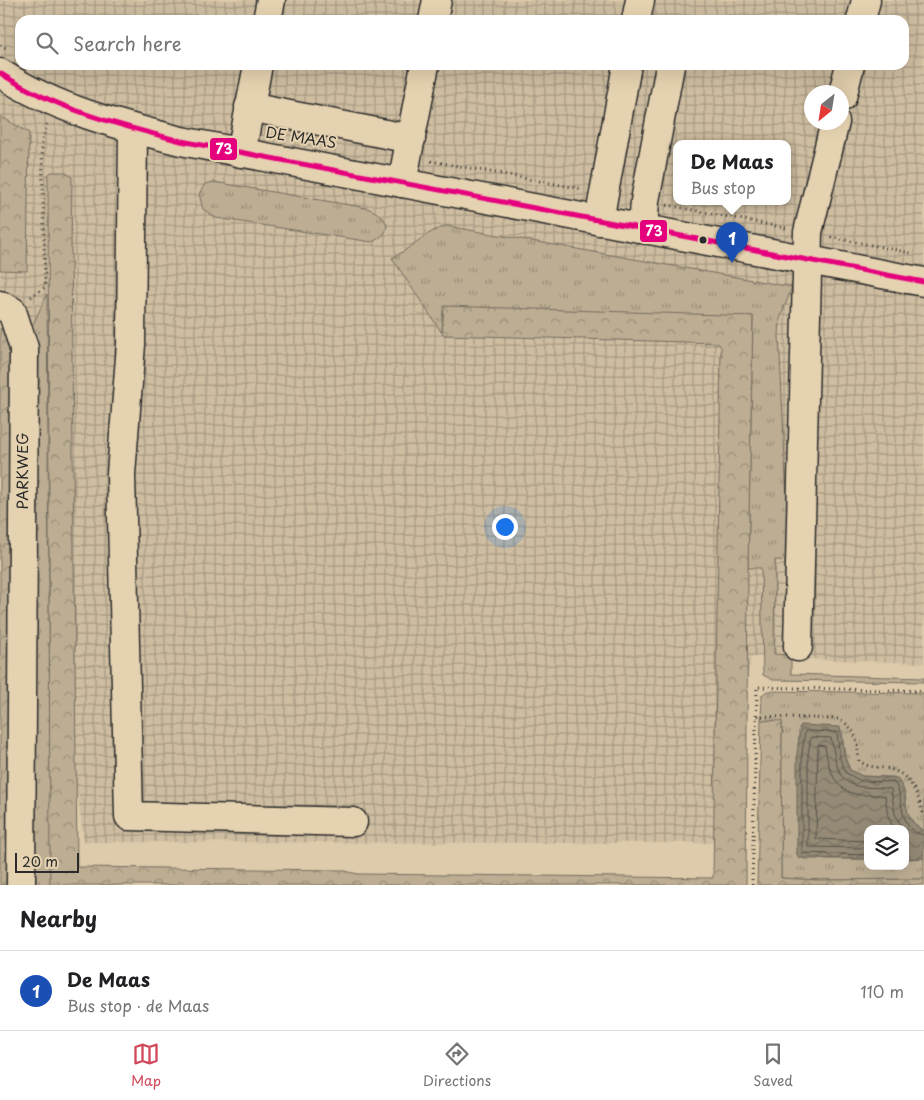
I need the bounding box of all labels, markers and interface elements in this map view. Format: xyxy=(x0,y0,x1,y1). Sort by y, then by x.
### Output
search box xyxy=(15,15,909,70)
icon: search xyxy=(33,29,61,57)
text: Search here xyxy=(73,29,182,57)
north arrow xyxy=(804,85,849,130)
street label: DE MAAS xyxy=(264,120,338,153)
line badge: 73 xyxy=(209,137,238,161)
text: 73 xyxy=(215,138,233,159)
popup xyxy=(673,140,791,205)
text: De Maas xyxy=(690,147,774,175)
text: Bus stop xyxy=(690,175,756,199)
line badge: 73 xyxy=(639,219,668,243)
text: 73 xyxy=(645,220,663,241)
pin: 1 xyxy=(716,222,748,263)
unlabelled marker xyxy=(698,235,708,245)
street label: PARKWEG xyxy=(10,433,33,509)
your location xyxy=(492,514,518,540)
map controls xyxy=(864,825,909,870)
button: layers xyxy=(864,825,909,870)
scale bar xyxy=(15,850,79,873)
text: 20 m xyxy=(22,851,58,872)
text: Nearby xyxy=(20,902,97,934)
text: De Maas xyxy=(67,965,150,993)
text: 1 xyxy=(32,979,40,1003)
text: 110 m xyxy=(861,979,904,1003)
text: Bus stop · de Maas xyxy=(67,993,209,1017)
tab: Map xyxy=(131,1040,161,1091)
tab: Directions xyxy=(423,1040,491,1091)
tab: Saved xyxy=(753,1040,793,1091)

